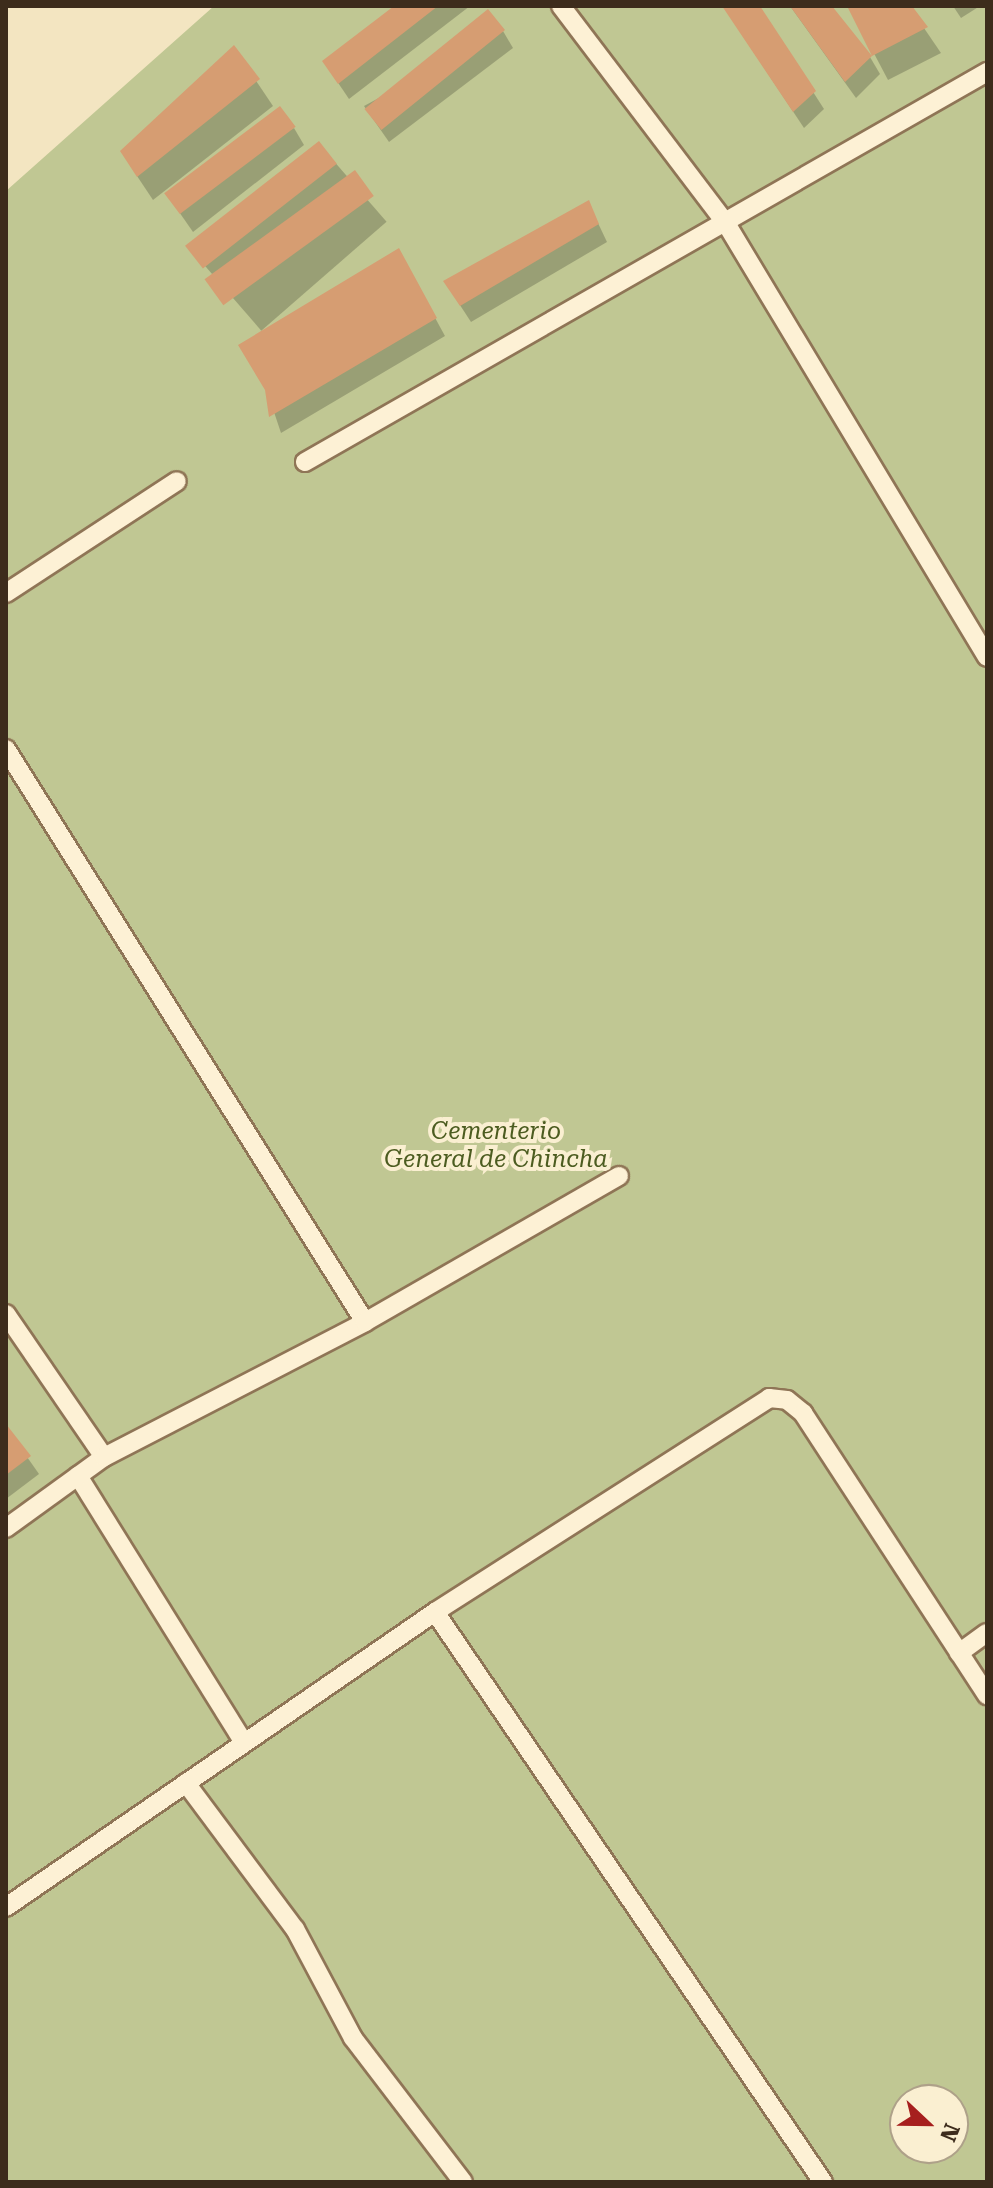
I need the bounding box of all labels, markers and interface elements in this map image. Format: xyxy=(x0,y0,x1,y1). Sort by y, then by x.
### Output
park label: Cementerio General de Chincha xyxy=(384,1118,608,1174)
north arrow xyxy=(889,2084,969,2164)
text: N xyxy=(935,2120,965,2145)

